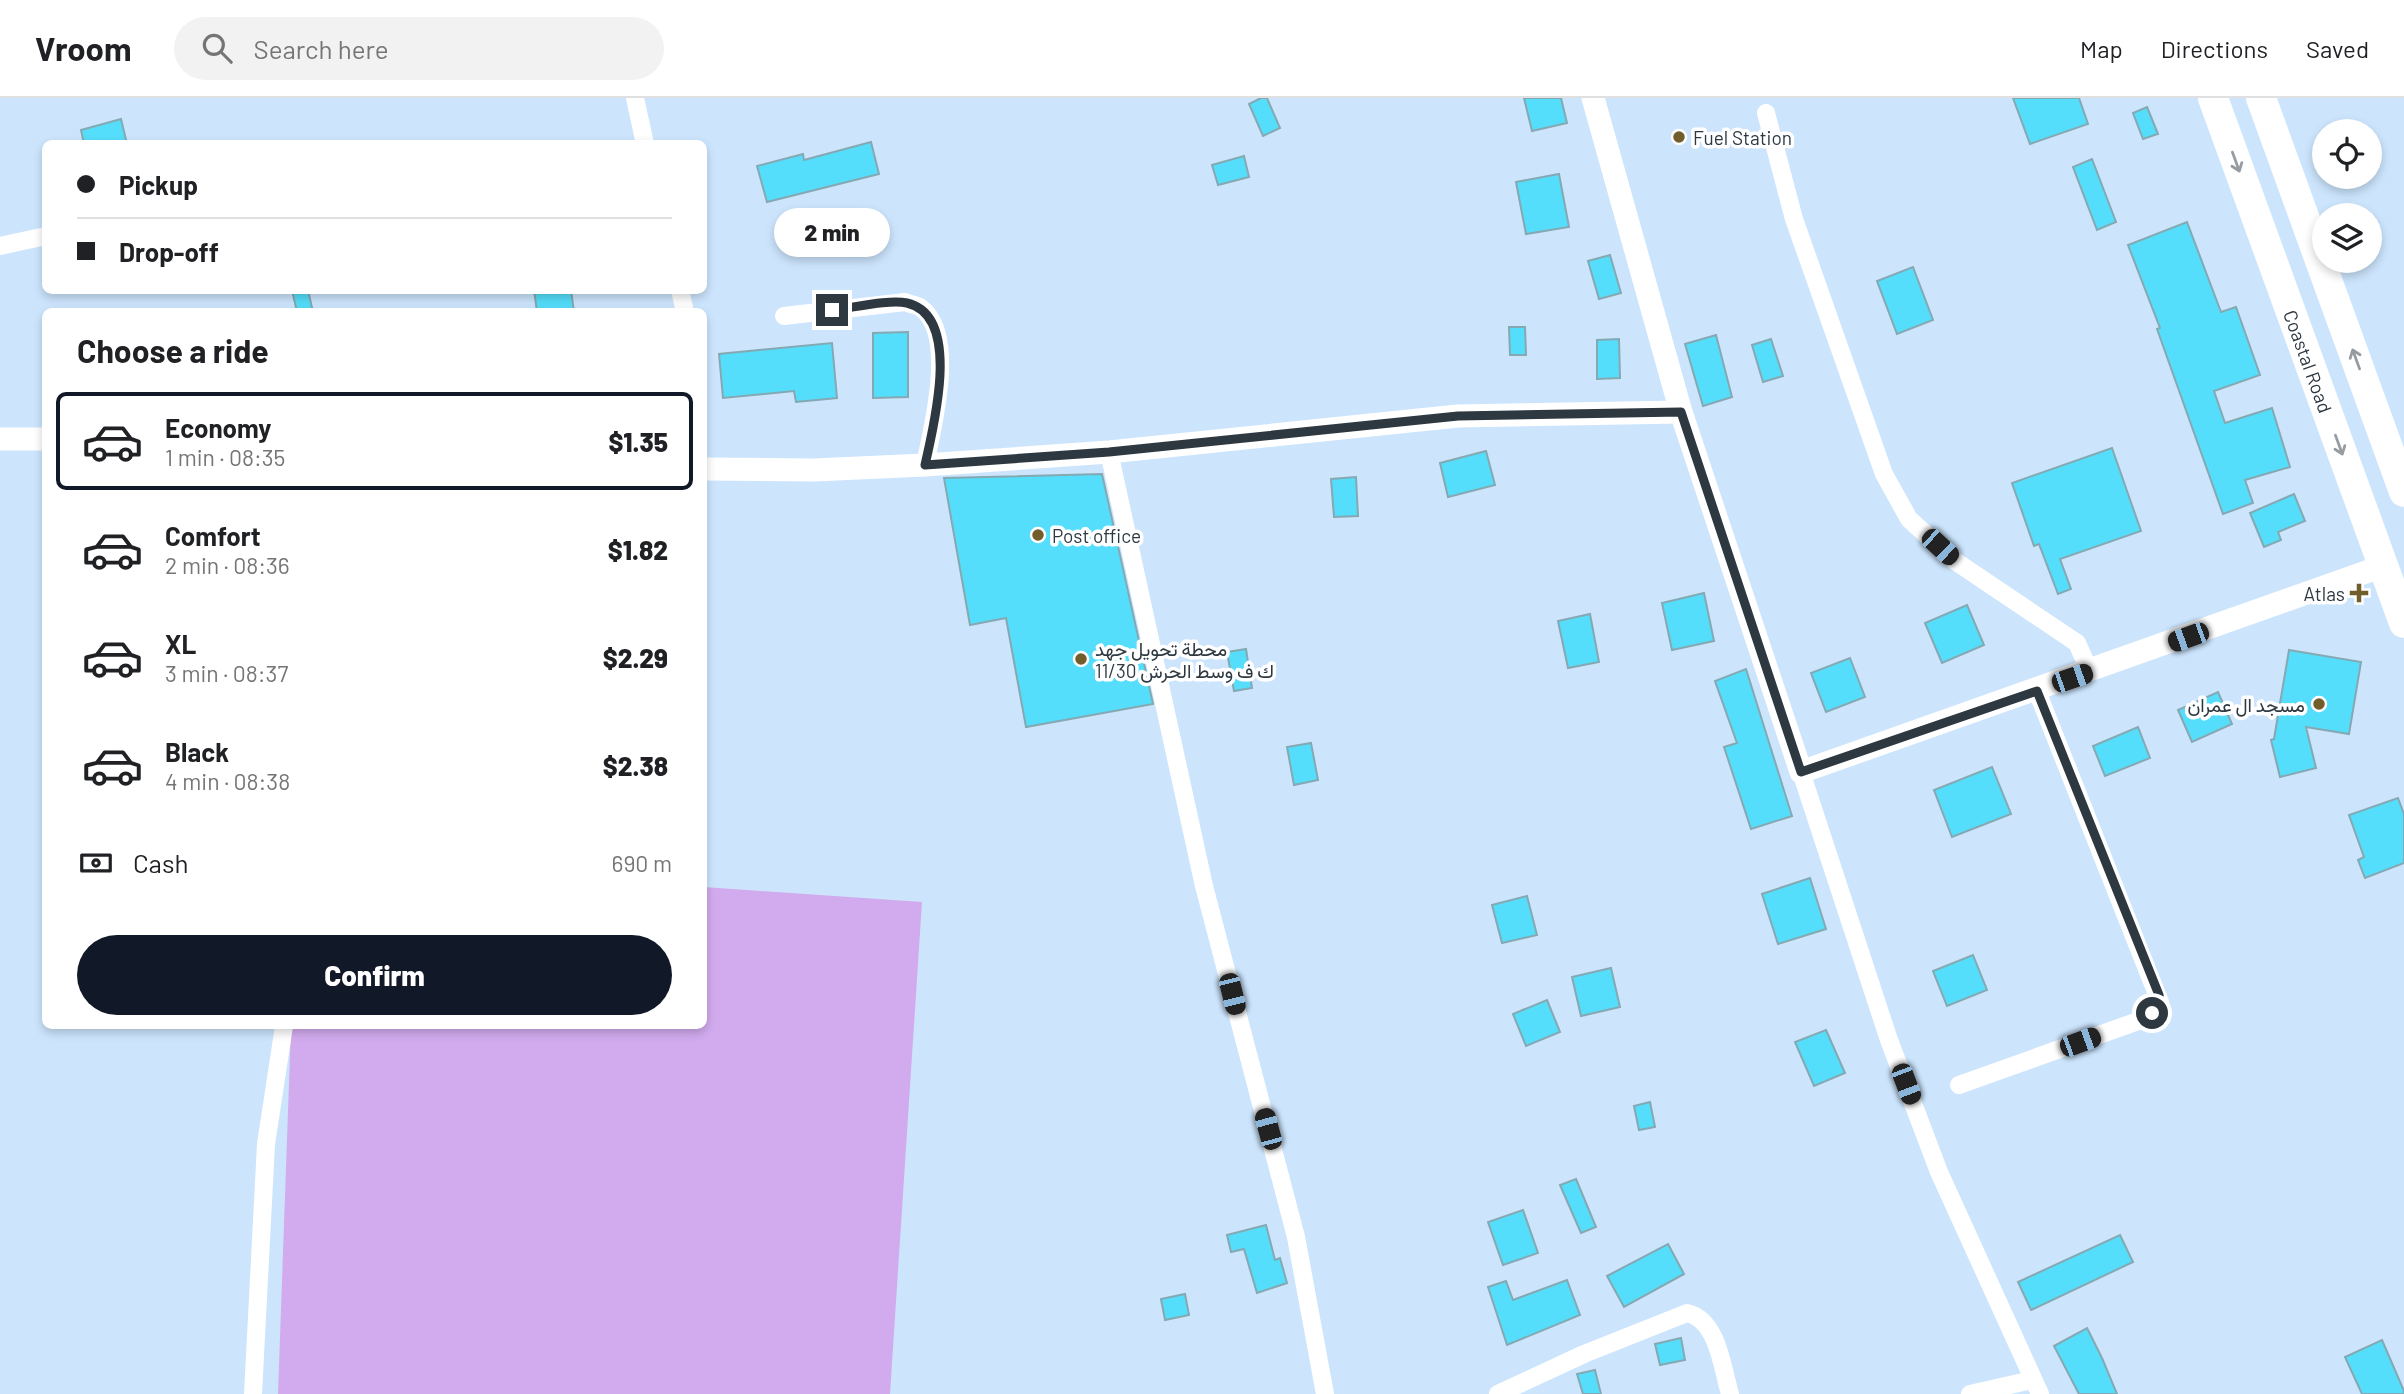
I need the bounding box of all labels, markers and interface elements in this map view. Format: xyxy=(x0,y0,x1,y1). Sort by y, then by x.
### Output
search box xyxy=(174,17,664,80)
text: Vroom xyxy=(35,28,132,68)
icon: search xyxy=(198,29,236,67)
text: Search here xyxy=(254,33,389,64)
text: Map xyxy=(2080,34,2123,63)
text: Directions xyxy=(2161,34,2268,63)
text: Saved xyxy=(2306,34,2369,63)
map controls xyxy=(2312,119,2382,273)
button: locate xyxy=(2312,119,2382,189)
place label: Fuel Station xyxy=(1693,126,1792,149)
marker: Fuel Station xyxy=(1671,129,1687,145)
one-way arrow xyxy=(2231,151,2244,173)
text: Pickup xyxy=(119,169,198,200)
button: layers xyxy=(2312,203,2382,273)
callout: 2 min xyxy=(774,208,890,258)
text: 2 min xyxy=(804,218,860,246)
text: Drop-off xyxy=(119,236,219,267)
route end xyxy=(816,294,848,326)
street label: Coastal Road xyxy=(2280,307,2338,416)
text: Choose a ride xyxy=(77,331,269,369)
one-way arrow xyxy=(2349,348,2361,370)
icon: car xyxy=(81,410,144,473)
text: Economy xyxy=(165,412,271,443)
text: $1.35 xyxy=(608,426,668,457)
one-way arrow xyxy=(2334,434,2346,456)
text: 1 min · 08:35 xyxy=(165,443,285,471)
icon: car xyxy=(81,518,144,581)
text: Comfort xyxy=(165,520,261,551)
place label: Post office xyxy=(1052,524,1141,547)
car xyxy=(1918,525,1963,569)
marker: Post office xyxy=(1030,527,1046,543)
text: $1.82 xyxy=(608,534,668,565)
text: 2 min · 08:36 xyxy=(165,551,290,579)
place label: Atlas xyxy=(2304,582,2345,605)
marker: Atlas xyxy=(2351,585,2367,601)
car xyxy=(2165,620,2212,654)
icon: car xyxy=(81,626,144,689)
text: XL xyxy=(165,628,196,659)
place label: محطة تحويل جهد 11/30 ك ف وسط الحرش xyxy=(1095,637,1274,683)
text: $2.29 xyxy=(603,642,668,673)
marker: محطة تحويل جهد 11/30 ك ف وسط الحرش xyxy=(1073,651,1089,667)
text: 3 min · 08:37 xyxy=(165,659,288,687)
car xyxy=(2049,661,2096,695)
place label: مسجد ال عمران xyxy=(2188,693,2305,717)
marker: مسجد ال عمران xyxy=(2311,696,2327,712)
icon: car xyxy=(81,734,144,797)
text: Black xyxy=(165,736,229,767)
text: $2.38 xyxy=(603,750,668,781)
text: 4 min · 08:38 xyxy=(165,767,290,795)
icon: cash xyxy=(77,844,115,882)
text: Cash xyxy=(133,847,188,878)
text: 690 m xyxy=(612,849,672,877)
button: Confirm xyxy=(77,935,672,1015)
car xyxy=(1217,971,1248,1017)
route start xyxy=(2136,997,2168,1029)
car xyxy=(2057,1025,2104,1059)
car xyxy=(1889,1061,1924,1107)
car xyxy=(1253,1106,1284,1152)

